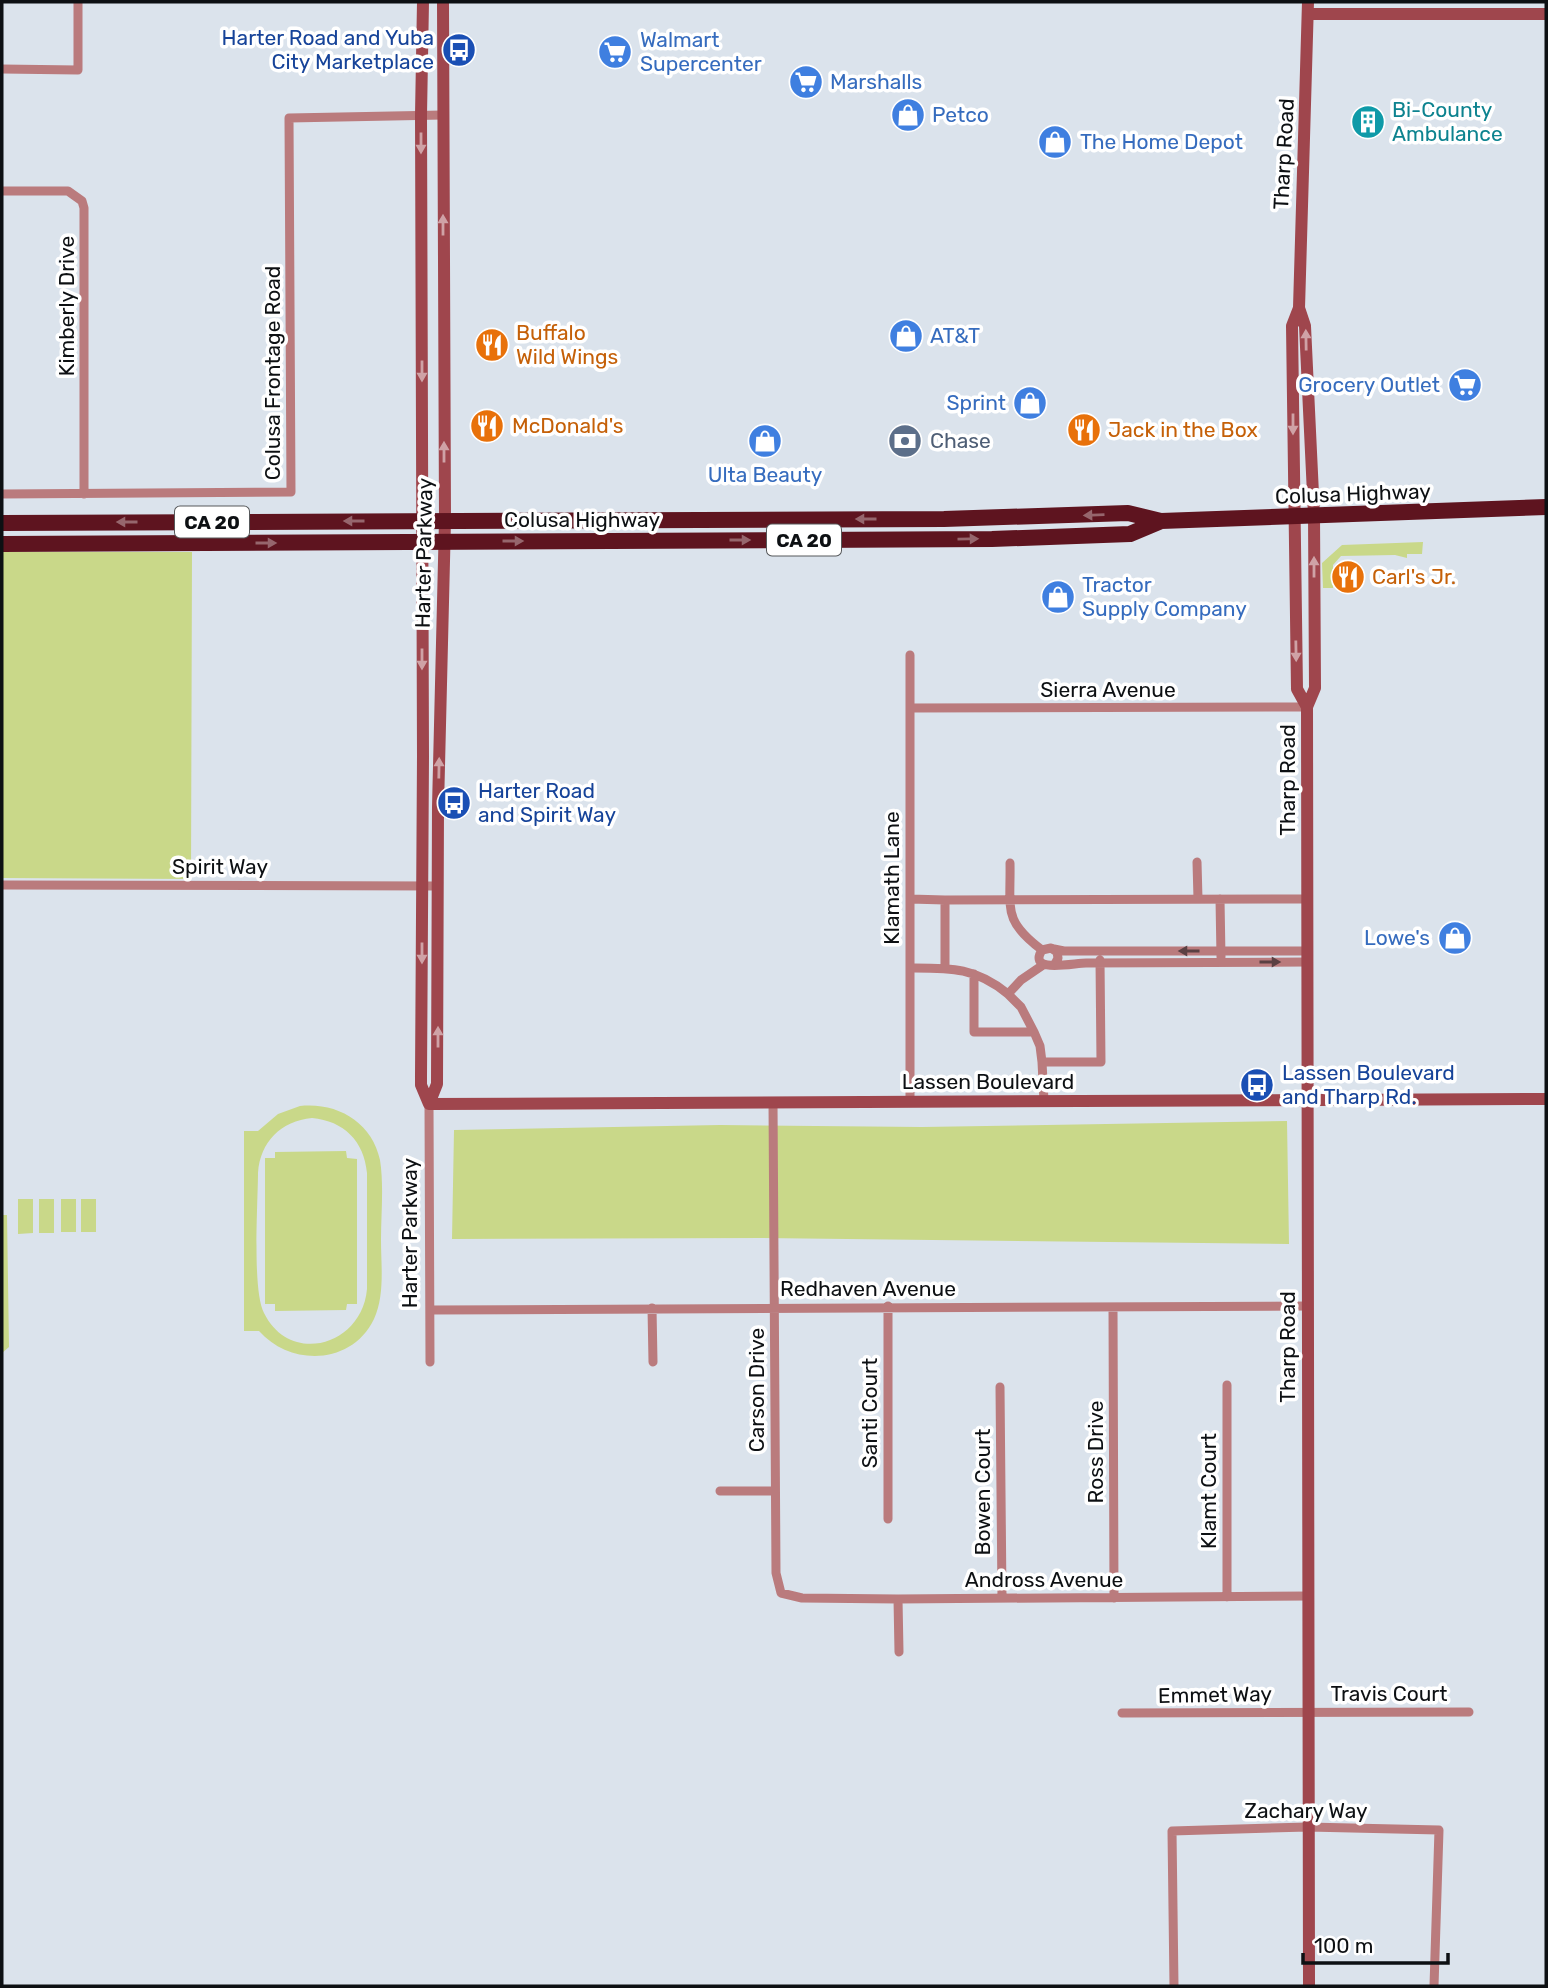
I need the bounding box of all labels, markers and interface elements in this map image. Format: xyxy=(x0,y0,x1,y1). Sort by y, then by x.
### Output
place label: Harter Road and Yuba City Marketplace xyxy=(222,25,434,74)
place label: Walmart Supercenter xyxy=(640,27,762,76)
bus stop icon: Harter Road and Yuba City Marketplace xyxy=(440,31,478,69)
supermarket icon: Walmart Supercenter xyxy=(596,33,634,71)
supermarket icon: Marshalls xyxy=(787,63,825,101)
place label: Marshalls xyxy=(830,69,922,94)
shop icon: Petco xyxy=(889,96,927,134)
place label: Bi-County Ambulance xyxy=(1392,97,1503,146)
street label: Tharp Road xyxy=(1268,98,1299,210)
place label: Petco xyxy=(932,102,989,127)
building icon: Bi-County Ambulance xyxy=(1349,103,1387,141)
shop icon: The Home Depot xyxy=(1036,123,1074,161)
place label: The Home Depot xyxy=(1080,129,1243,154)
one-way arrow xyxy=(415,133,427,155)
one-way arrow xyxy=(437,213,449,235)
street label: Kimberly Drive xyxy=(54,236,79,376)
street label: Colusa Frontage Road xyxy=(260,266,285,480)
shop icon: AT&T xyxy=(887,317,925,355)
place label: Buffalo Wild Wings xyxy=(516,320,618,369)
place label: AT&T xyxy=(930,323,980,348)
restaurant icon: Buffalo Wild Wings xyxy=(473,326,511,364)
one-way arrow xyxy=(1300,329,1311,351)
one-way arrow xyxy=(416,360,428,382)
supermarket icon: Grocery Outlet xyxy=(1446,366,1484,404)
place label: Grocery Outlet xyxy=(1298,372,1440,397)
shop icon: Sprint xyxy=(1011,384,1049,422)
place label: Sprint xyxy=(947,390,1006,415)
restaurant icon: McDonald's xyxy=(468,407,506,445)
restaurant icon: Jack in the Box xyxy=(1065,411,1103,449)
place label: McDonald's xyxy=(512,413,624,438)
one-way arrow xyxy=(1287,413,1299,435)
place label: Jack in the Box xyxy=(1108,417,1258,442)
shop icon: Ulta Beauty xyxy=(746,422,784,460)
bank icon: Chase xyxy=(886,422,924,460)
place label: Chase xyxy=(930,428,991,453)
one-way arrow xyxy=(438,441,450,463)
place label: Ulta Beauty xyxy=(708,462,823,487)
street label: Harter Parkway xyxy=(410,477,437,628)
street label: Colusa Highway xyxy=(1275,478,1432,509)
road number: CA 20 xyxy=(175,506,249,538)
street label: Colusa Highway xyxy=(504,507,660,532)
one-way arrow xyxy=(1082,509,1104,520)
one-way arrow xyxy=(855,513,877,525)
one-way arrow xyxy=(343,515,365,527)
one-way arrow xyxy=(115,517,137,528)
road number: CA 20 xyxy=(767,524,841,555)
one-way arrow xyxy=(957,533,979,545)
one-way arrow xyxy=(730,534,752,546)
one-way arrow xyxy=(502,535,524,547)
one-way arrow xyxy=(255,537,277,549)
one-way arrow xyxy=(1308,556,1320,578)
restaurant icon: Carl's Jr. xyxy=(1329,558,1367,596)
place label: Carl's Jr. xyxy=(1372,564,1456,589)
place label: Tractor Supply Company xyxy=(1082,572,1247,621)
shop icon: Tractor Supply Company xyxy=(1039,578,1077,616)
one-way arrow xyxy=(1290,641,1302,663)
one-way arrow xyxy=(416,649,428,671)
street label: Sierra Avenue xyxy=(1040,677,1176,702)
street label: Tharp Road xyxy=(1275,724,1300,836)
one-way arrow xyxy=(434,757,445,779)
place label: Harter Road and Spirit Way xyxy=(478,778,616,827)
bus stop icon: Harter Road and Spirit Way xyxy=(435,784,473,822)
street label: Klamath Lane xyxy=(879,811,904,945)
street label: Spirit Way xyxy=(172,854,268,879)
shop icon: Lowe's xyxy=(1436,919,1474,957)
place label: Lowe's xyxy=(1364,925,1430,950)
one-way arrow xyxy=(416,943,428,965)
one-way arrow xyxy=(1178,945,1200,957)
one-way arrow xyxy=(1260,956,1282,968)
one-way arrow xyxy=(432,1026,443,1048)
place label: Lassen Boulevard and Tharp Rd. xyxy=(1282,1060,1455,1109)
bus stop icon: Lassen Boulevard and Tharp Rd. xyxy=(1238,1066,1276,1104)
street label: Lassen Boulevard xyxy=(902,1069,1074,1094)
street label: Harter Parkway xyxy=(397,1157,422,1308)
street label: Redhaven Avenue xyxy=(780,1276,956,1301)
street label: Tharp Road xyxy=(1275,1291,1300,1403)
street label: Carson Drive xyxy=(744,1328,769,1452)
street label: Santi Court xyxy=(857,1358,882,1468)
street label: Ross Drive xyxy=(1083,1401,1108,1503)
street label: Bowen Court xyxy=(970,1429,995,1555)
street label: Klamt Court xyxy=(1196,1433,1221,1549)
street label: Andross Avenue xyxy=(965,1567,1123,1592)
street label: Emmet Way xyxy=(1158,1681,1273,1708)
street label: Travis Court xyxy=(1330,1681,1448,1706)
street label: Zachary Way xyxy=(1244,1798,1368,1823)
scale bar xyxy=(1303,1922,1448,1966)
text: 100 m xyxy=(1314,1933,1373,1958)

